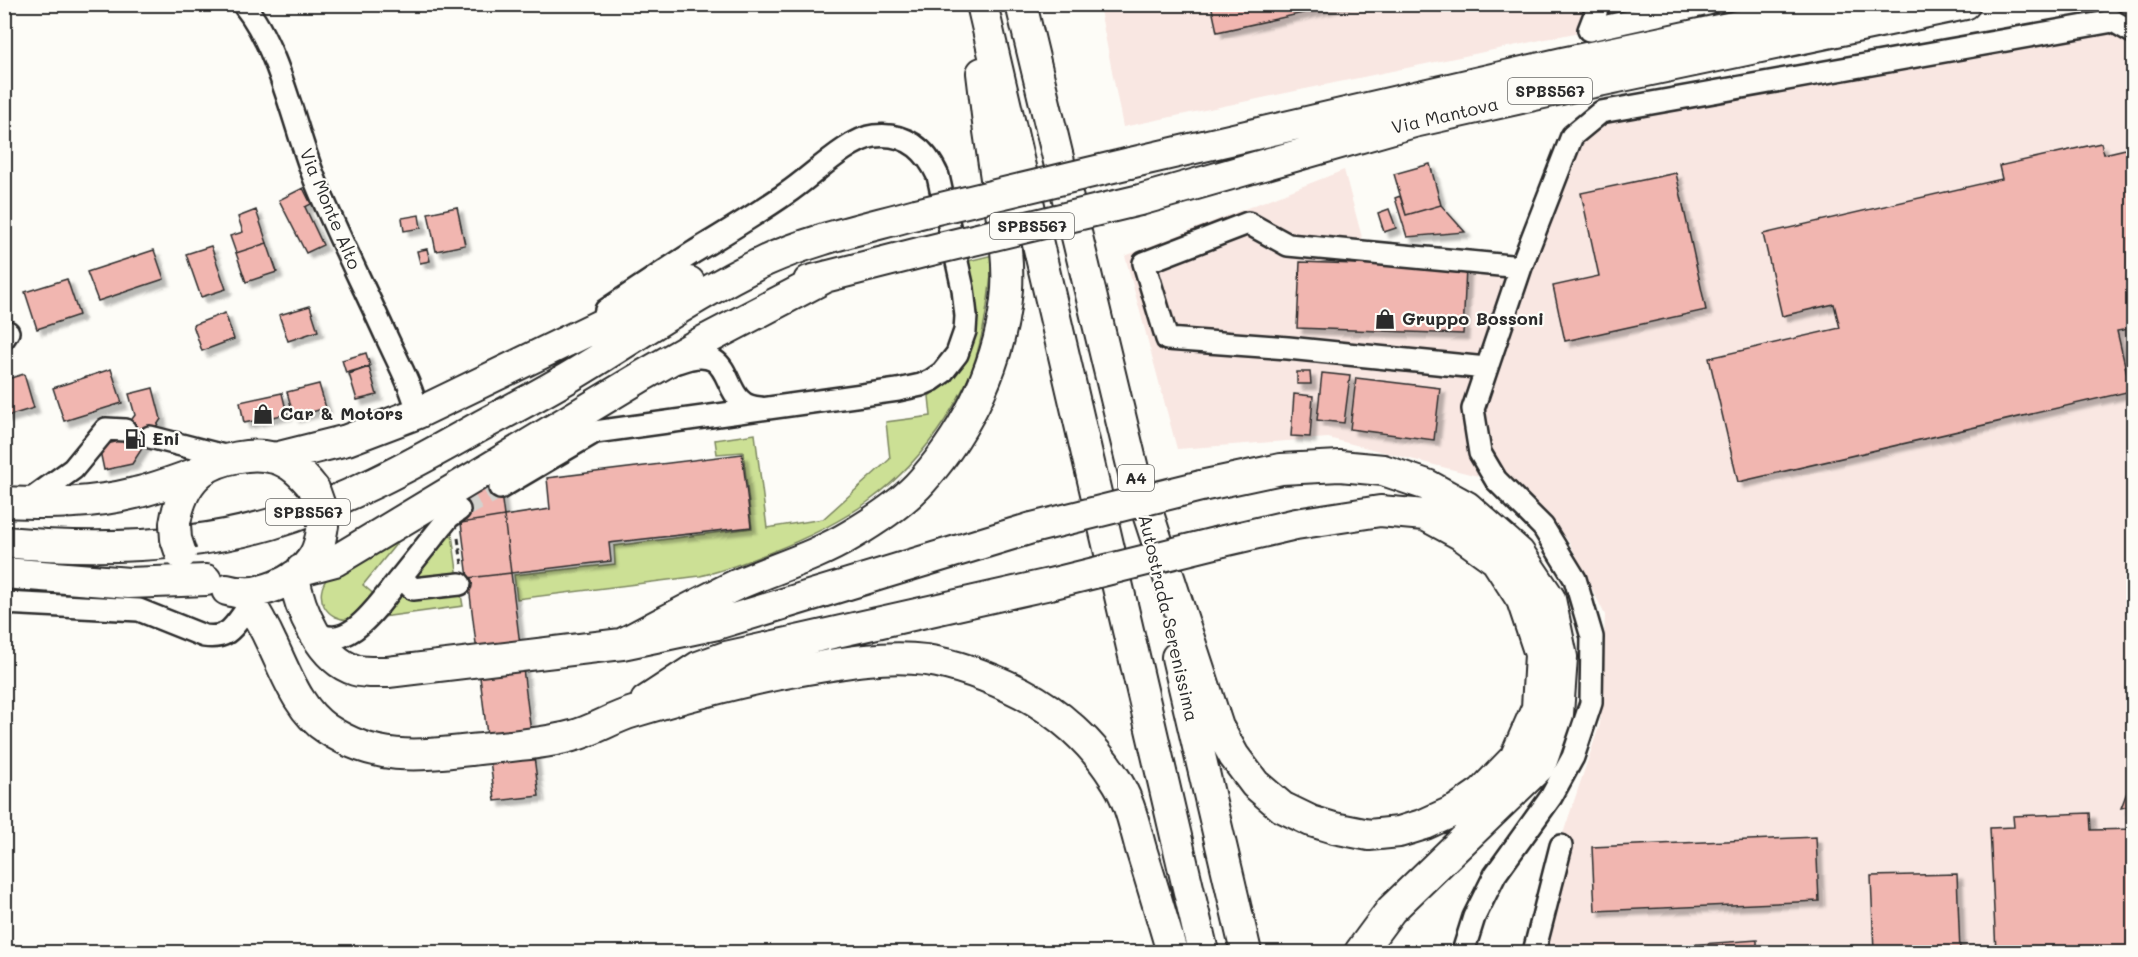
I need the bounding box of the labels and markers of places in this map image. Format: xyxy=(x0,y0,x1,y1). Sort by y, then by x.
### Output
place label: Gruppo Bossoni xyxy=(1402,306,1544,330)
shop icon: Gruppo Bossoni xyxy=(1373,307,1397,331)
place label: Car & Motors xyxy=(280,401,403,425)
shop icon: Car & Motors xyxy=(251,402,275,426)
place label: Eni xyxy=(152,426,180,450)
fuel station icon: Eni xyxy=(123,427,147,451)

